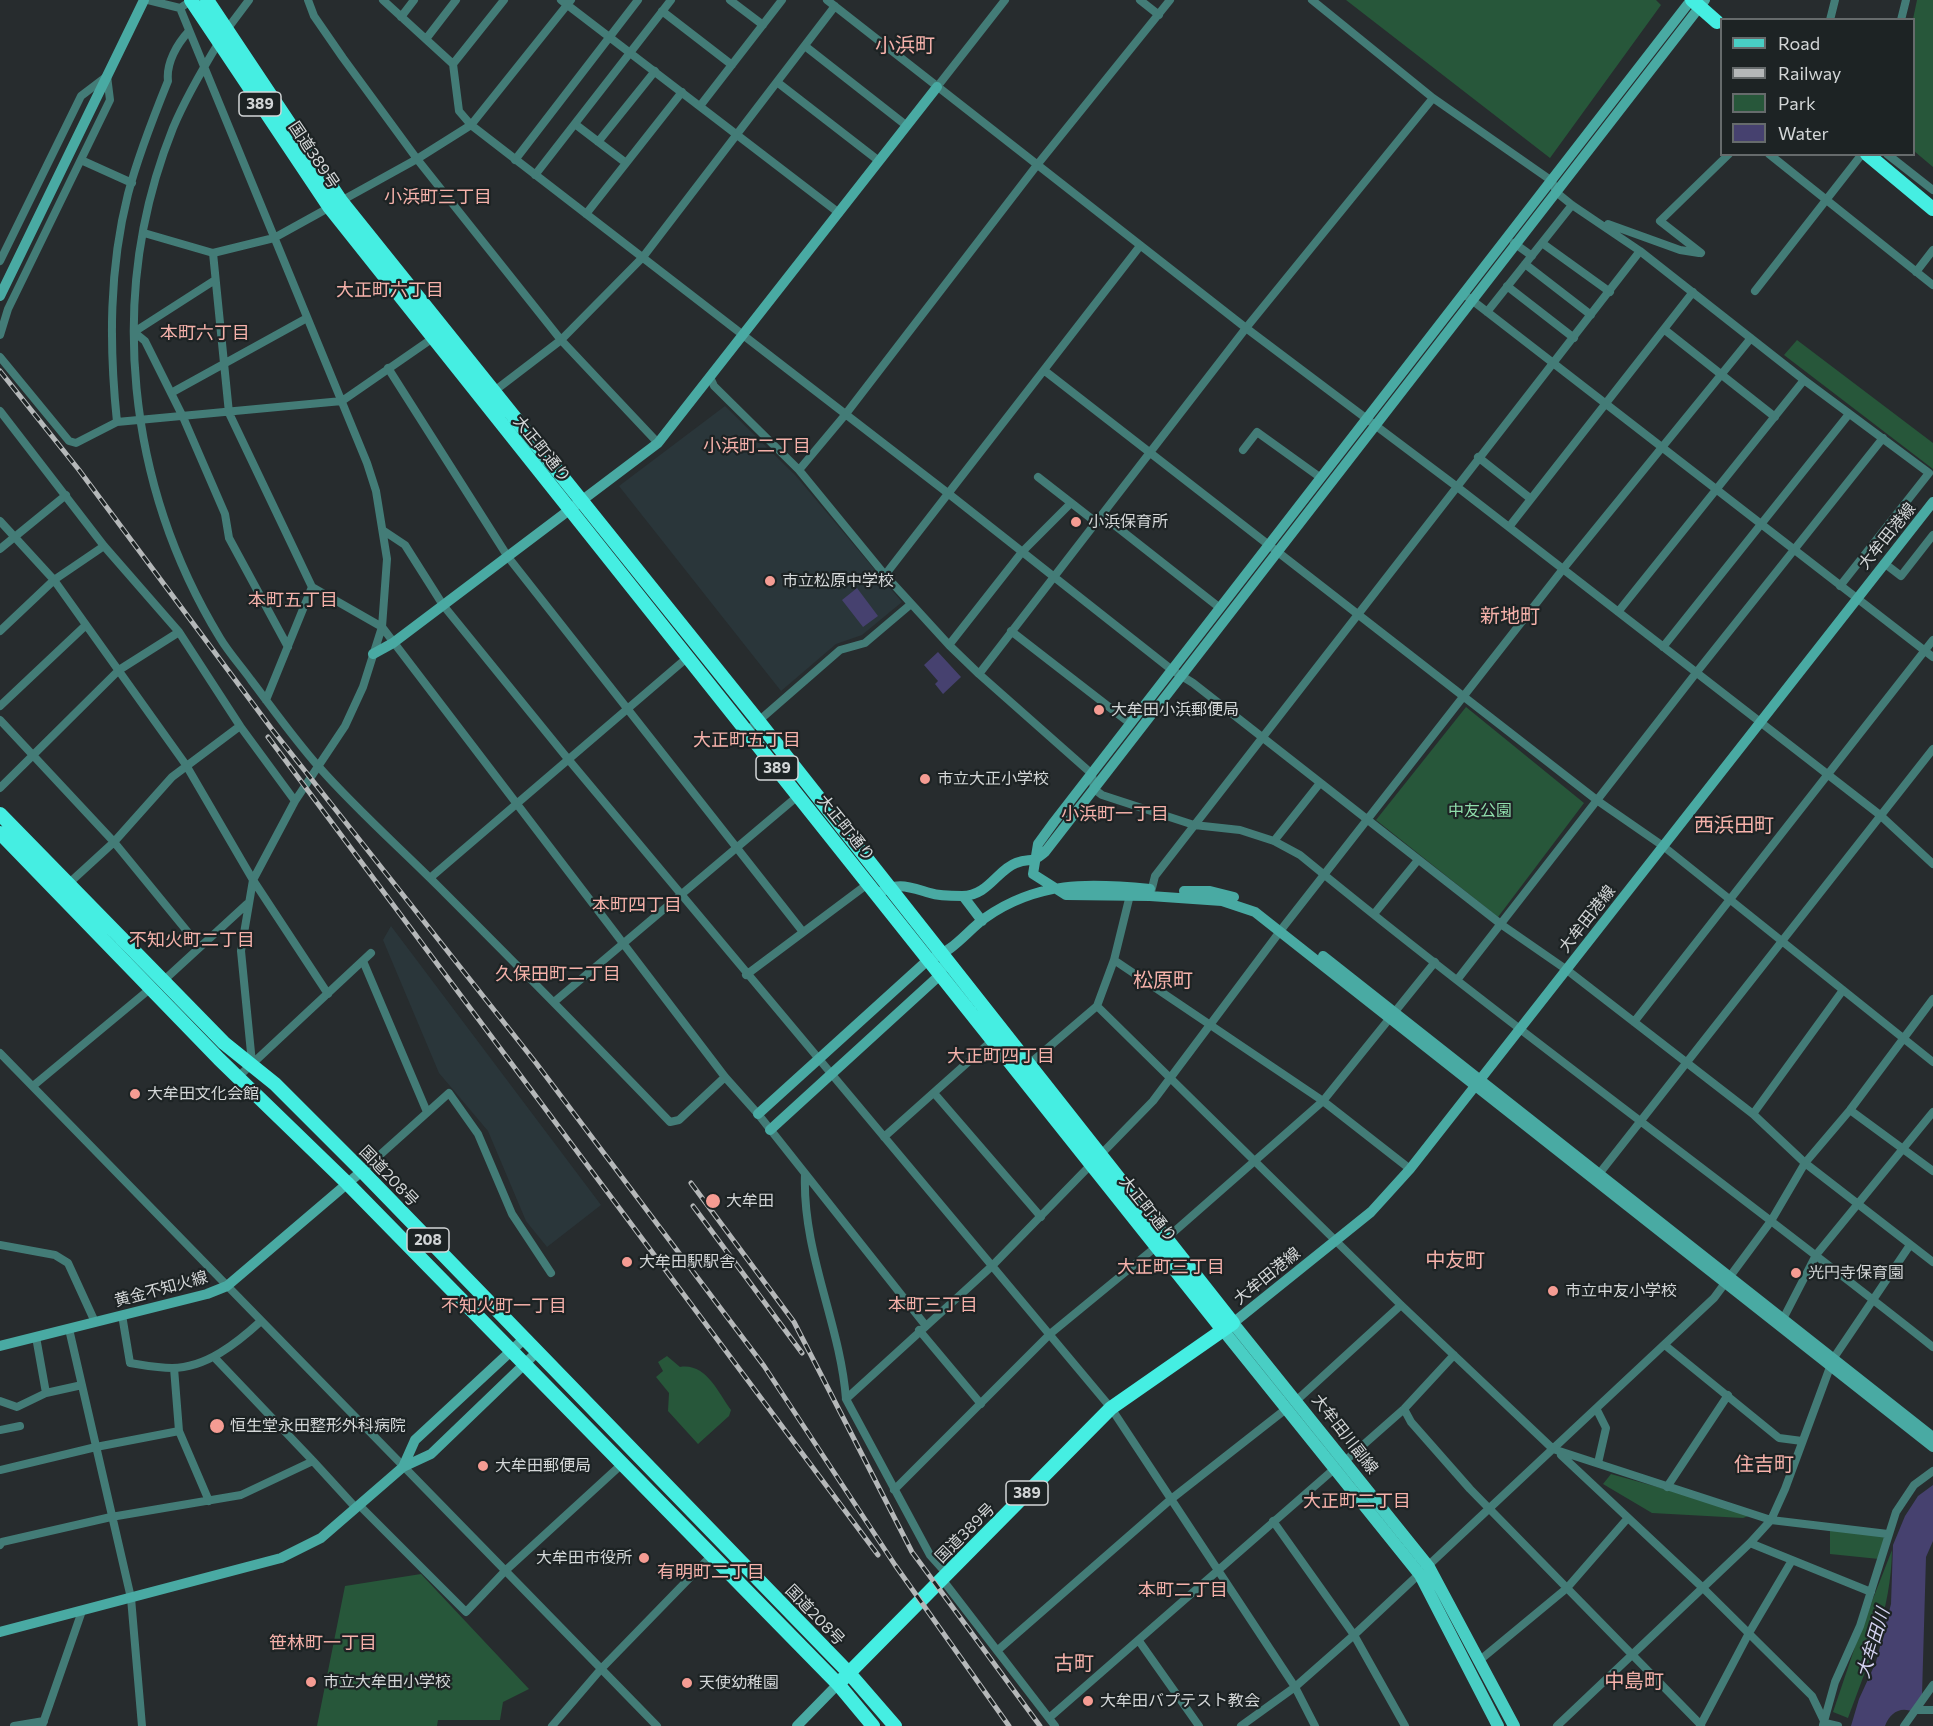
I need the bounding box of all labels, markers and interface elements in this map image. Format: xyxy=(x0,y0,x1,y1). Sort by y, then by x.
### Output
legend xyxy=(1720,18,1915,156)
text: Road xyxy=(1778,32,1820,54)
district label: 小浜町 xyxy=(875,33,935,57)
text: Railway xyxy=(1778,62,1841,84)
road number: 389 xyxy=(239,92,281,116)
text: Park xyxy=(1778,92,1816,114)
street label: 国道389号 xyxy=(285,118,343,192)
text: Water xyxy=(1778,122,1829,144)
district label: 小浜町三丁目 xyxy=(384,186,492,208)
district label: 大正町六丁目 xyxy=(336,279,444,301)
district label: 本町六丁目 xyxy=(160,322,250,344)
street label: 大正町通り xyxy=(509,412,575,486)
district label: 小浜町二丁目 xyxy=(703,435,811,457)
street label: 大牟田港線 xyxy=(1854,499,1920,573)
place label: 小浜保育所 xyxy=(1088,512,1168,532)
marker: 小浜保育所 xyxy=(1069,515,1083,529)
place label: 市立松原中学校 xyxy=(782,571,894,591)
marker: 市立松原中学校 xyxy=(763,574,777,588)
district label: 本町五丁目 xyxy=(248,589,338,611)
district label: 新地町 xyxy=(1480,604,1540,628)
place label: 大牟田小浜郵便局 xyxy=(1111,700,1239,720)
marker: 大牟田小浜郵便局 xyxy=(1092,703,1106,717)
district label: 大正町五丁目 xyxy=(693,729,801,751)
road number: 389 xyxy=(756,756,798,780)
place label: 市立大正小学校 xyxy=(937,769,1049,789)
marker: 市立大正小学校 xyxy=(918,772,932,786)
street label: 大正町通り xyxy=(813,791,879,865)
park label: 中友公園 xyxy=(1448,801,1512,821)
district label: 小浜町一丁目 xyxy=(1061,803,1169,825)
district label: 西浜田町 xyxy=(1694,813,1774,837)
street label: 大牟田港線 xyxy=(1555,882,1619,956)
district label: 本町四丁目 xyxy=(592,894,682,916)
district label: 不知火町二丁目 xyxy=(129,929,255,951)
district label: 久保田町二丁目 xyxy=(495,963,621,985)
district label: 松原町 xyxy=(1133,968,1193,992)
district label: 大正町四丁目 xyxy=(947,1045,1055,1067)
place label: 大牟田文化会館 xyxy=(147,1084,259,1104)
marker: 大牟田文化会館 xyxy=(128,1087,142,1101)
street label: 国道208号 xyxy=(355,1142,423,1210)
street label: 大正町通り xyxy=(1115,1172,1181,1246)
place label: 大牟田 xyxy=(726,1191,774,1211)
marker: 大牟田 xyxy=(704,1192,722,1210)
road number: 208 xyxy=(407,1228,449,1252)
street label: 大牟田港線 xyxy=(1230,1243,1304,1309)
district label: 中友町 xyxy=(1425,1248,1485,1272)
place label: 大牟田駅駅舎 xyxy=(639,1252,735,1272)
marker: 大牟田駅駅舎 xyxy=(620,1255,634,1269)
district label: 大正町三丁目 xyxy=(1117,1256,1225,1278)
place label: 光円寺保育園 xyxy=(1808,1263,1904,1283)
marker: 光円寺保育園 xyxy=(1789,1266,1803,1280)
street label: 黄金不知火線 xyxy=(112,1267,210,1311)
place label: 市立中友小学校 xyxy=(1565,1281,1677,1301)
marker: 市立中友小学校 xyxy=(1546,1284,1560,1298)
district label: 本町三丁目 xyxy=(888,1294,978,1316)
district label: 不知火町一丁目 xyxy=(441,1295,567,1317)
street label: 大牟田川副線 xyxy=(1308,1390,1382,1478)
place label: 恒生堂永田整形外科病院 xyxy=(230,1416,406,1436)
marker: 恒生堂永田整形外科病院 xyxy=(208,1417,226,1435)
district label: 住吉町 xyxy=(1734,1452,1794,1476)
place label: 大牟田郵便局 xyxy=(495,1456,591,1476)
marker: 大牟田郵便局 xyxy=(476,1459,490,1473)
road number: 389 xyxy=(1006,1481,1048,1505)
district label: 大正町二丁目 xyxy=(1303,1490,1411,1512)
street label: 国道389号 xyxy=(931,1499,999,1567)
place label: 大牟田市役所 xyxy=(536,1548,632,1568)
marker: 大牟田市役所 xyxy=(637,1551,651,1565)
district label: 有明町二丁目 xyxy=(657,1561,765,1583)
district label: 本町二丁目 xyxy=(1138,1579,1228,1601)
street label: 国道208号 xyxy=(781,1581,849,1649)
water label: 大牟田川 xyxy=(1852,1605,1894,1681)
district label: 笹林町一丁目 xyxy=(269,1632,377,1654)
district label: 古町 xyxy=(1054,1651,1094,1675)
district label: 中島町 xyxy=(1604,1669,1664,1693)
place label: 市立大牟田小学校 xyxy=(323,1672,451,1692)
place label: 天使幼稚園 xyxy=(699,1673,779,1693)
marker: 市立大牟田小学校 xyxy=(304,1675,318,1689)
marker: 天使幼稚園 xyxy=(680,1676,694,1690)
place label: 大牟田バプテスト教会 xyxy=(1100,1691,1260,1711)
marker: 大牟田バプテスト教会 xyxy=(1081,1694,1095,1708)

